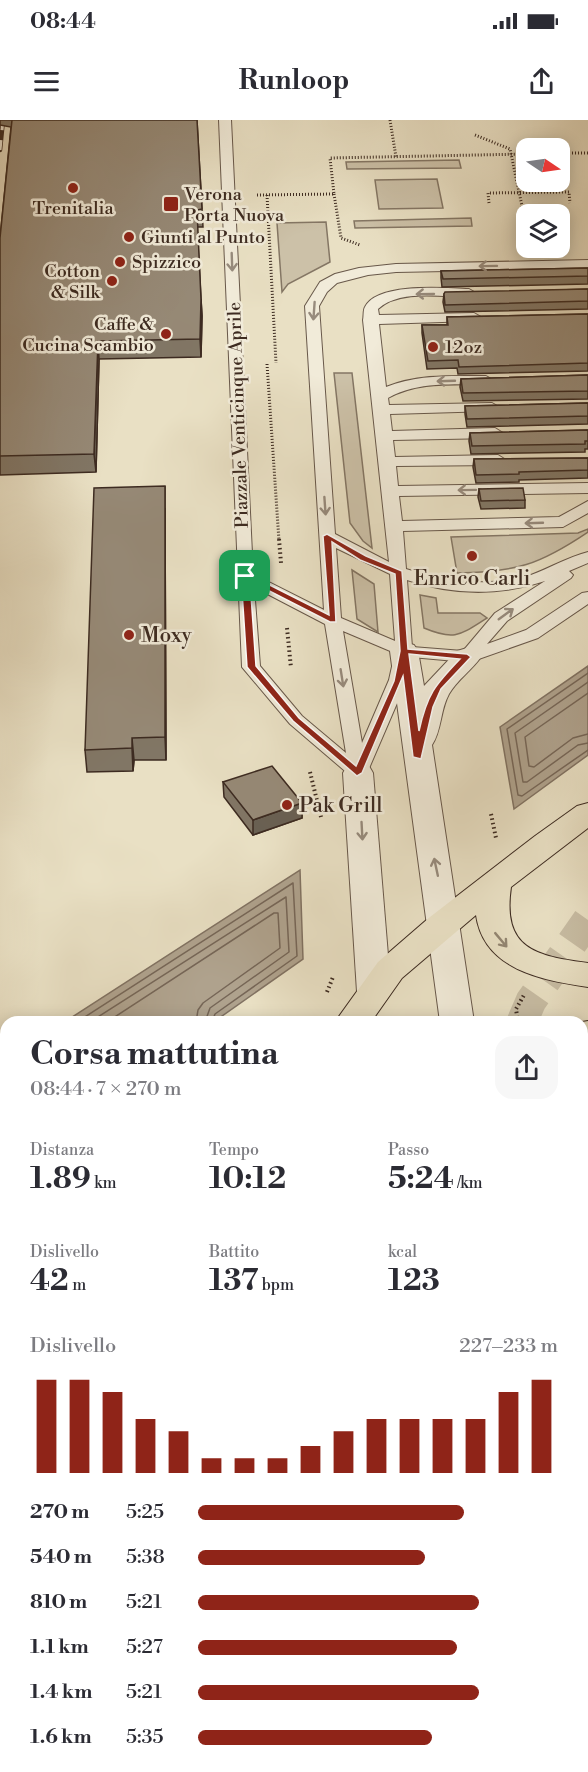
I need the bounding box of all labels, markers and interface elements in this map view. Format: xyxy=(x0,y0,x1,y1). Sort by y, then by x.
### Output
text: 08:44 xyxy=(30,8,96,35)
text: Runloop xyxy=(239,64,349,98)
icon: menu xyxy=(30,65,63,98)
icon: share xyxy=(525,65,558,98)
north arrow xyxy=(516,138,570,192)
map controls xyxy=(516,138,570,258)
marker: Trenitalia xyxy=(66,181,80,195)
place label: Verona Porta Nuova xyxy=(183,183,285,227)
marker: Verona Porta Nuova xyxy=(162,195,180,213)
place label: Trenitalia xyxy=(32,197,114,220)
button: layers xyxy=(516,204,570,258)
place label: Giunti al Punto xyxy=(141,226,265,249)
marker: Giunti al Punto xyxy=(122,230,136,244)
place label: Spizzico xyxy=(132,251,201,274)
one-way arrow xyxy=(226,252,238,272)
marker: Spizzico xyxy=(113,255,127,269)
place label: Cotton & Silk xyxy=(44,260,102,304)
one-way arrow xyxy=(478,260,498,272)
marker: Cotton & Silk xyxy=(105,274,119,288)
one-way arrow xyxy=(415,288,435,299)
street label: Piazzale Venticinque Aprile xyxy=(223,301,254,529)
one-way arrow xyxy=(308,301,319,321)
place label: Caffe & Cucina Scambio xyxy=(22,313,155,357)
marker: Caffe & Cucina Scambio xyxy=(159,327,173,341)
place label: 12oz xyxy=(445,336,482,359)
marker: 12oz xyxy=(426,340,440,354)
one-way arrow xyxy=(436,375,456,387)
one-way arrow xyxy=(457,484,477,495)
one-way arrow xyxy=(320,495,331,515)
one-way arrow xyxy=(525,517,545,529)
marker: Enrico Carli xyxy=(465,549,479,563)
pin xyxy=(219,550,270,601)
icon: arrive xyxy=(228,559,261,592)
place label: Enrico Carli xyxy=(413,566,531,592)
one-way arrow xyxy=(498,608,514,620)
place label: Moxy xyxy=(141,623,193,649)
marker: Moxy xyxy=(122,628,136,642)
one-way arrow xyxy=(337,668,348,688)
place label: Pak Grill xyxy=(299,793,383,819)
marker: Pak Grill xyxy=(280,798,294,812)
one-way arrow xyxy=(357,821,368,841)
one-way arrow xyxy=(429,858,441,877)
one-way arrow xyxy=(494,932,508,947)
text: Corsa mattutina xyxy=(30,1034,279,1075)
button: share xyxy=(495,1036,558,1099)
text: 08:44 · 7 × 270 m xyxy=(30,1077,182,1102)
text: Distanza xyxy=(30,1140,94,1160)
text: Tempo xyxy=(209,1140,259,1160)
text: Passo xyxy=(388,1140,429,1160)
text: 1.89 xyxy=(30,1160,91,1198)
text: 10:12 xyxy=(209,1160,286,1198)
text: 5:24 xyxy=(388,1160,454,1198)
text: km xyxy=(91,1173,117,1193)
text: /km xyxy=(454,1173,483,1193)
text: Dislivello xyxy=(30,1242,99,1262)
text: Battito xyxy=(209,1242,259,1262)
text: kcal xyxy=(388,1242,417,1262)
text: 42 xyxy=(30,1262,69,1300)
text: 137 xyxy=(209,1262,258,1300)
text: 123 xyxy=(388,1262,440,1300)
text: m xyxy=(69,1275,86,1295)
text: bpm xyxy=(258,1275,294,1295)
text: Dislivello xyxy=(30,1334,116,1359)
text: 227–233 m xyxy=(459,1334,558,1359)
text: 270 m xyxy=(30,1500,89,1525)
text: 5:25 xyxy=(126,1500,164,1525)
text: 540 m xyxy=(30,1545,92,1570)
text: 5:38 xyxy=(126,1545,165,1570)
text: 810 m xyxy=(30,1590,87,1615)
text: 5:21 xyxy=(126,1590,162,1615)
text: 1.1 km xyxy=(30,1635,89,1660)
text: 5:27 xyxy=(126,1635,163,1660)
text: 1.4 km xyxy=(30,1680,92,1705)
text: 5:21 xyxy=(126,1680,162,1705)
text: 1.6 km xyxy=(30,1725,92,1750)
text: 5:35 xyxy=(126,1725,164,1750)

